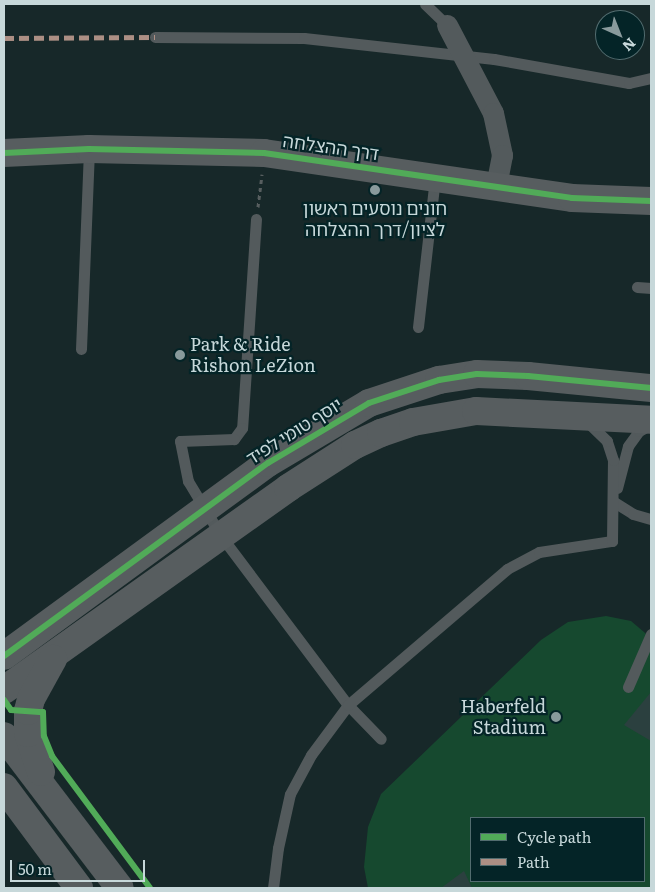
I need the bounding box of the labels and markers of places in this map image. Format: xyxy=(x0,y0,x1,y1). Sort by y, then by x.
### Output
marker: חונים נוסעים ראשון לציון/דרך ההצלחה xyxy=(369,184,381,196)
place label: חונים נוסעים ראשון לציון/דרך ההצלחה xyxy=(303,198,447,240)
place label: Park & Ride Rishon LeZion xyxy=(190,334,316,376)
marker: Park & Ride Rishon LeZion xyxy=(174,349,186,361)
place label: Haberfeld Stadium xyxy=(460,696,546,739)
marker: Haberfeld Stadium xyxy=(550,711,562,723)

